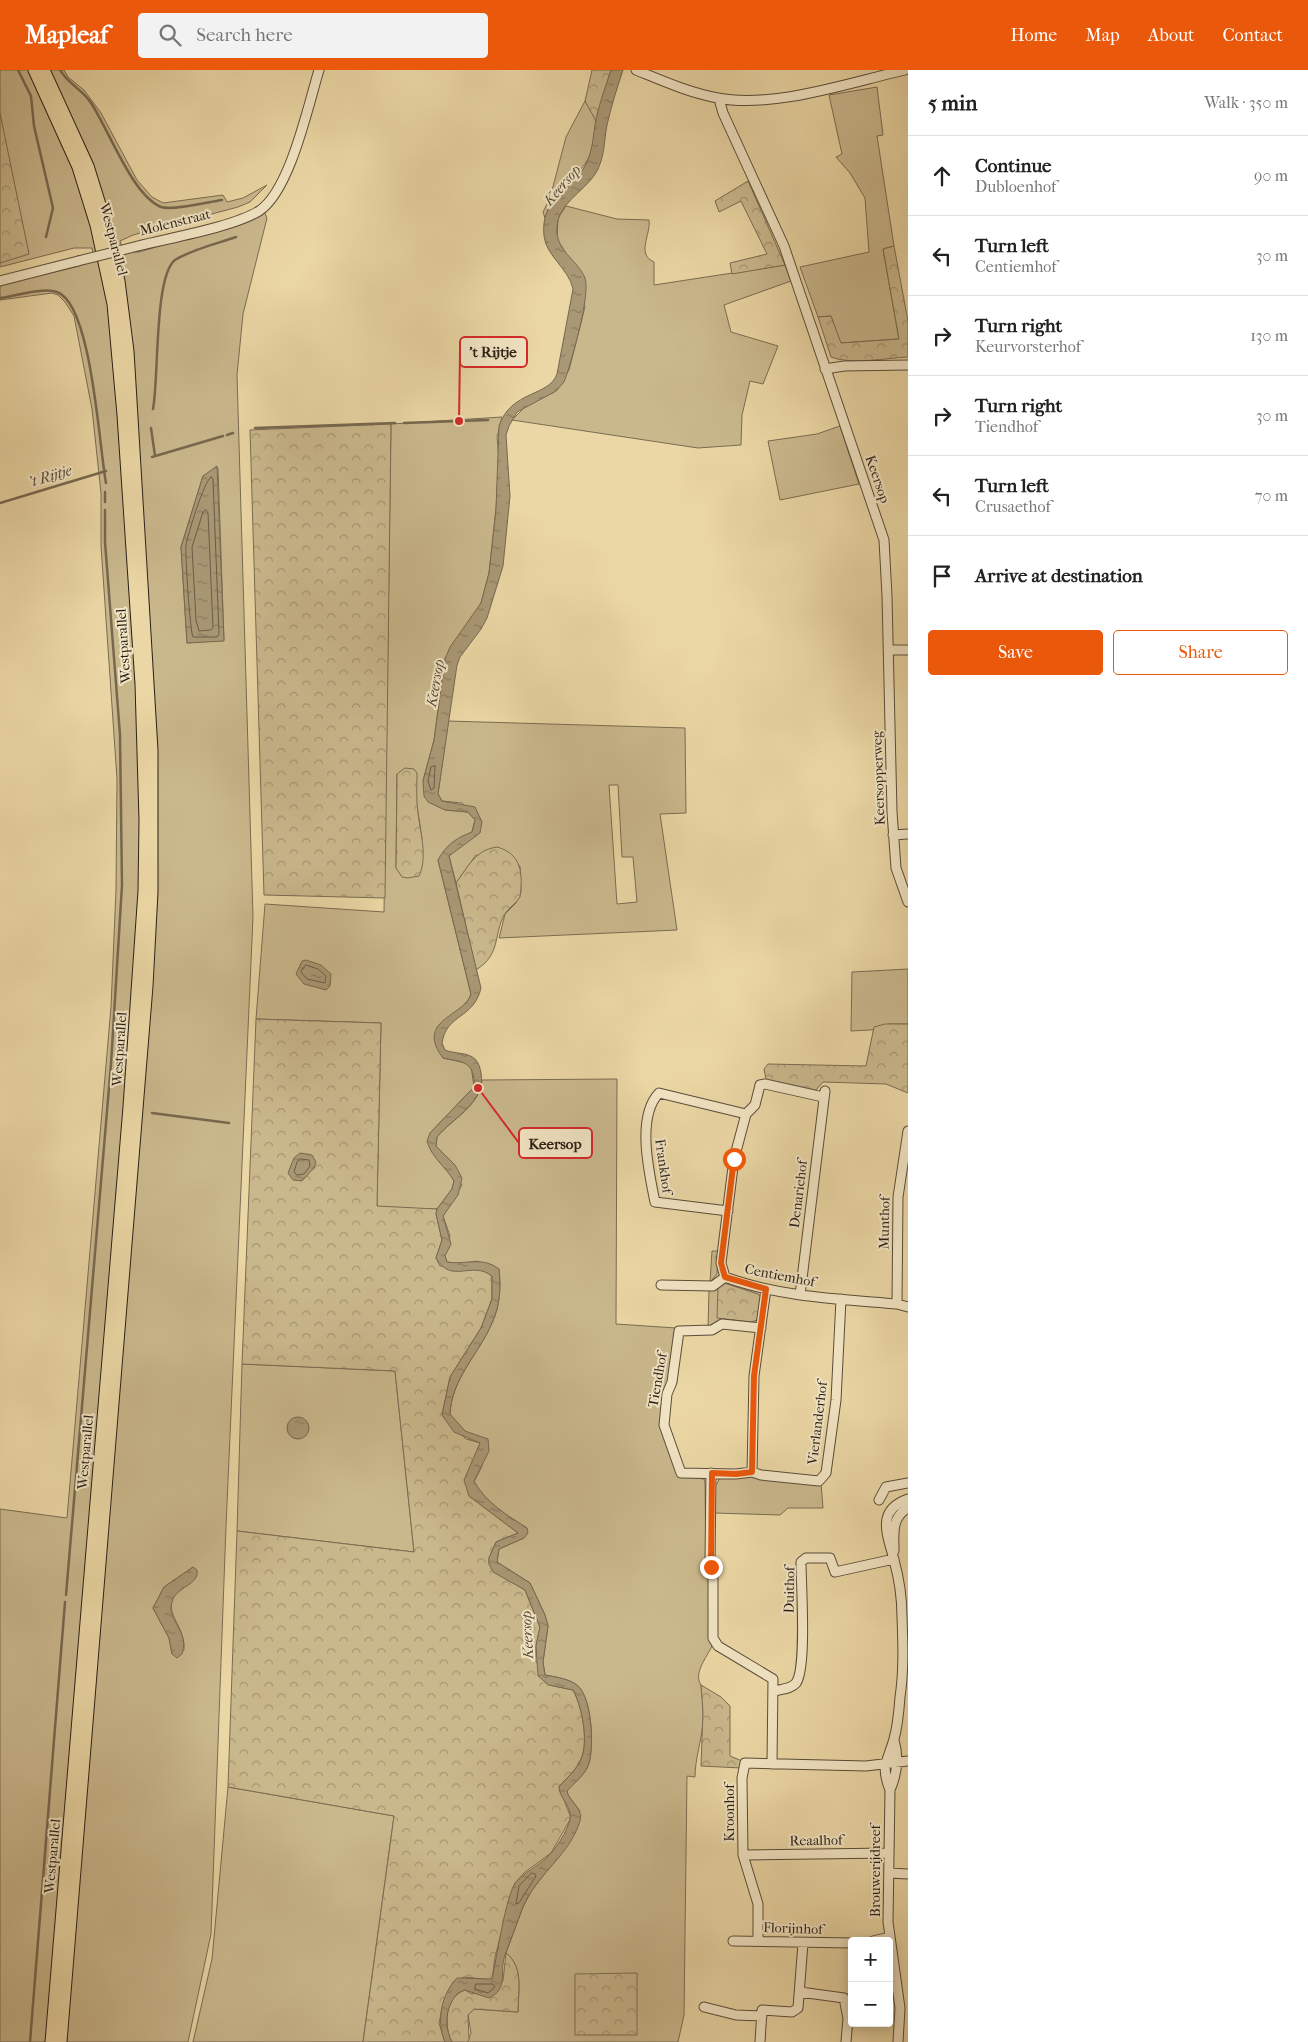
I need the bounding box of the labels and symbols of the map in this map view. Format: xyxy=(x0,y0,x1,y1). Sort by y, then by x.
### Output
water label: Keersop xyxy=(539,161,585,210)
street label: Westparallel xyxy=(95,200,131,278)
street label: Molenstraat xyxy=(138,205,212,240)
callout: 't Rijtje xyxy=(460,337,527,367)
text: 't Rijtje xyxy=(469,343,517,361)
street label: Keersop xyxy=(861,453,894,506)
water label: 't Rijtje xyxy=(26,461,75,491)
street label: Westparallel xyxy=(112,608,135,685)
water label: Keersop xyxy=(422,658,448,709)
street label: Keersopperweg xyxy=(868,730,889,826)
street label: Westparallel xyxy=(108,1011,131,1088)
callout: Keersop xyxy=(519,1128,592,1158)
text: Keersop xyxy=(528,1135,582,1153)
street label: Frankhof xyxy=(651,1138,676,1198)
route start xyxy=(723,1148,746,1171)
street label: Denariehof xyxy=(786,1156,812,1229)
street label: Munthof xyxy=(876,1193,894,1250)
street label: Centiemhof xyxy=(743,1260,820,1291)
street label: Tiendhof xyxy=(644,1348,671,1409)
street label: Vierlanderhof xyxy=(804,1377,831,1467)
street label: Westparallel xyxy=(74,1414,97,1491)
route end xyxy=(700,1556,723,1579)
street label: Duithof xyxy=(781,1563,798,1614)
water label: Keersop xyxy=(517,1610,537,1661)
street label: Kroonhof xyxy=(721,1781,738,1842)
street label: Westparallel xyxy=(41,1818,64,1895)
street label: Brouwerijdreef xyxy=(867,1821,884,1917)
street label: Reaalhof xyxy=(789,1831,846,1849)
street label: Florijnhof xyxy=(763,1919,826,1938)

